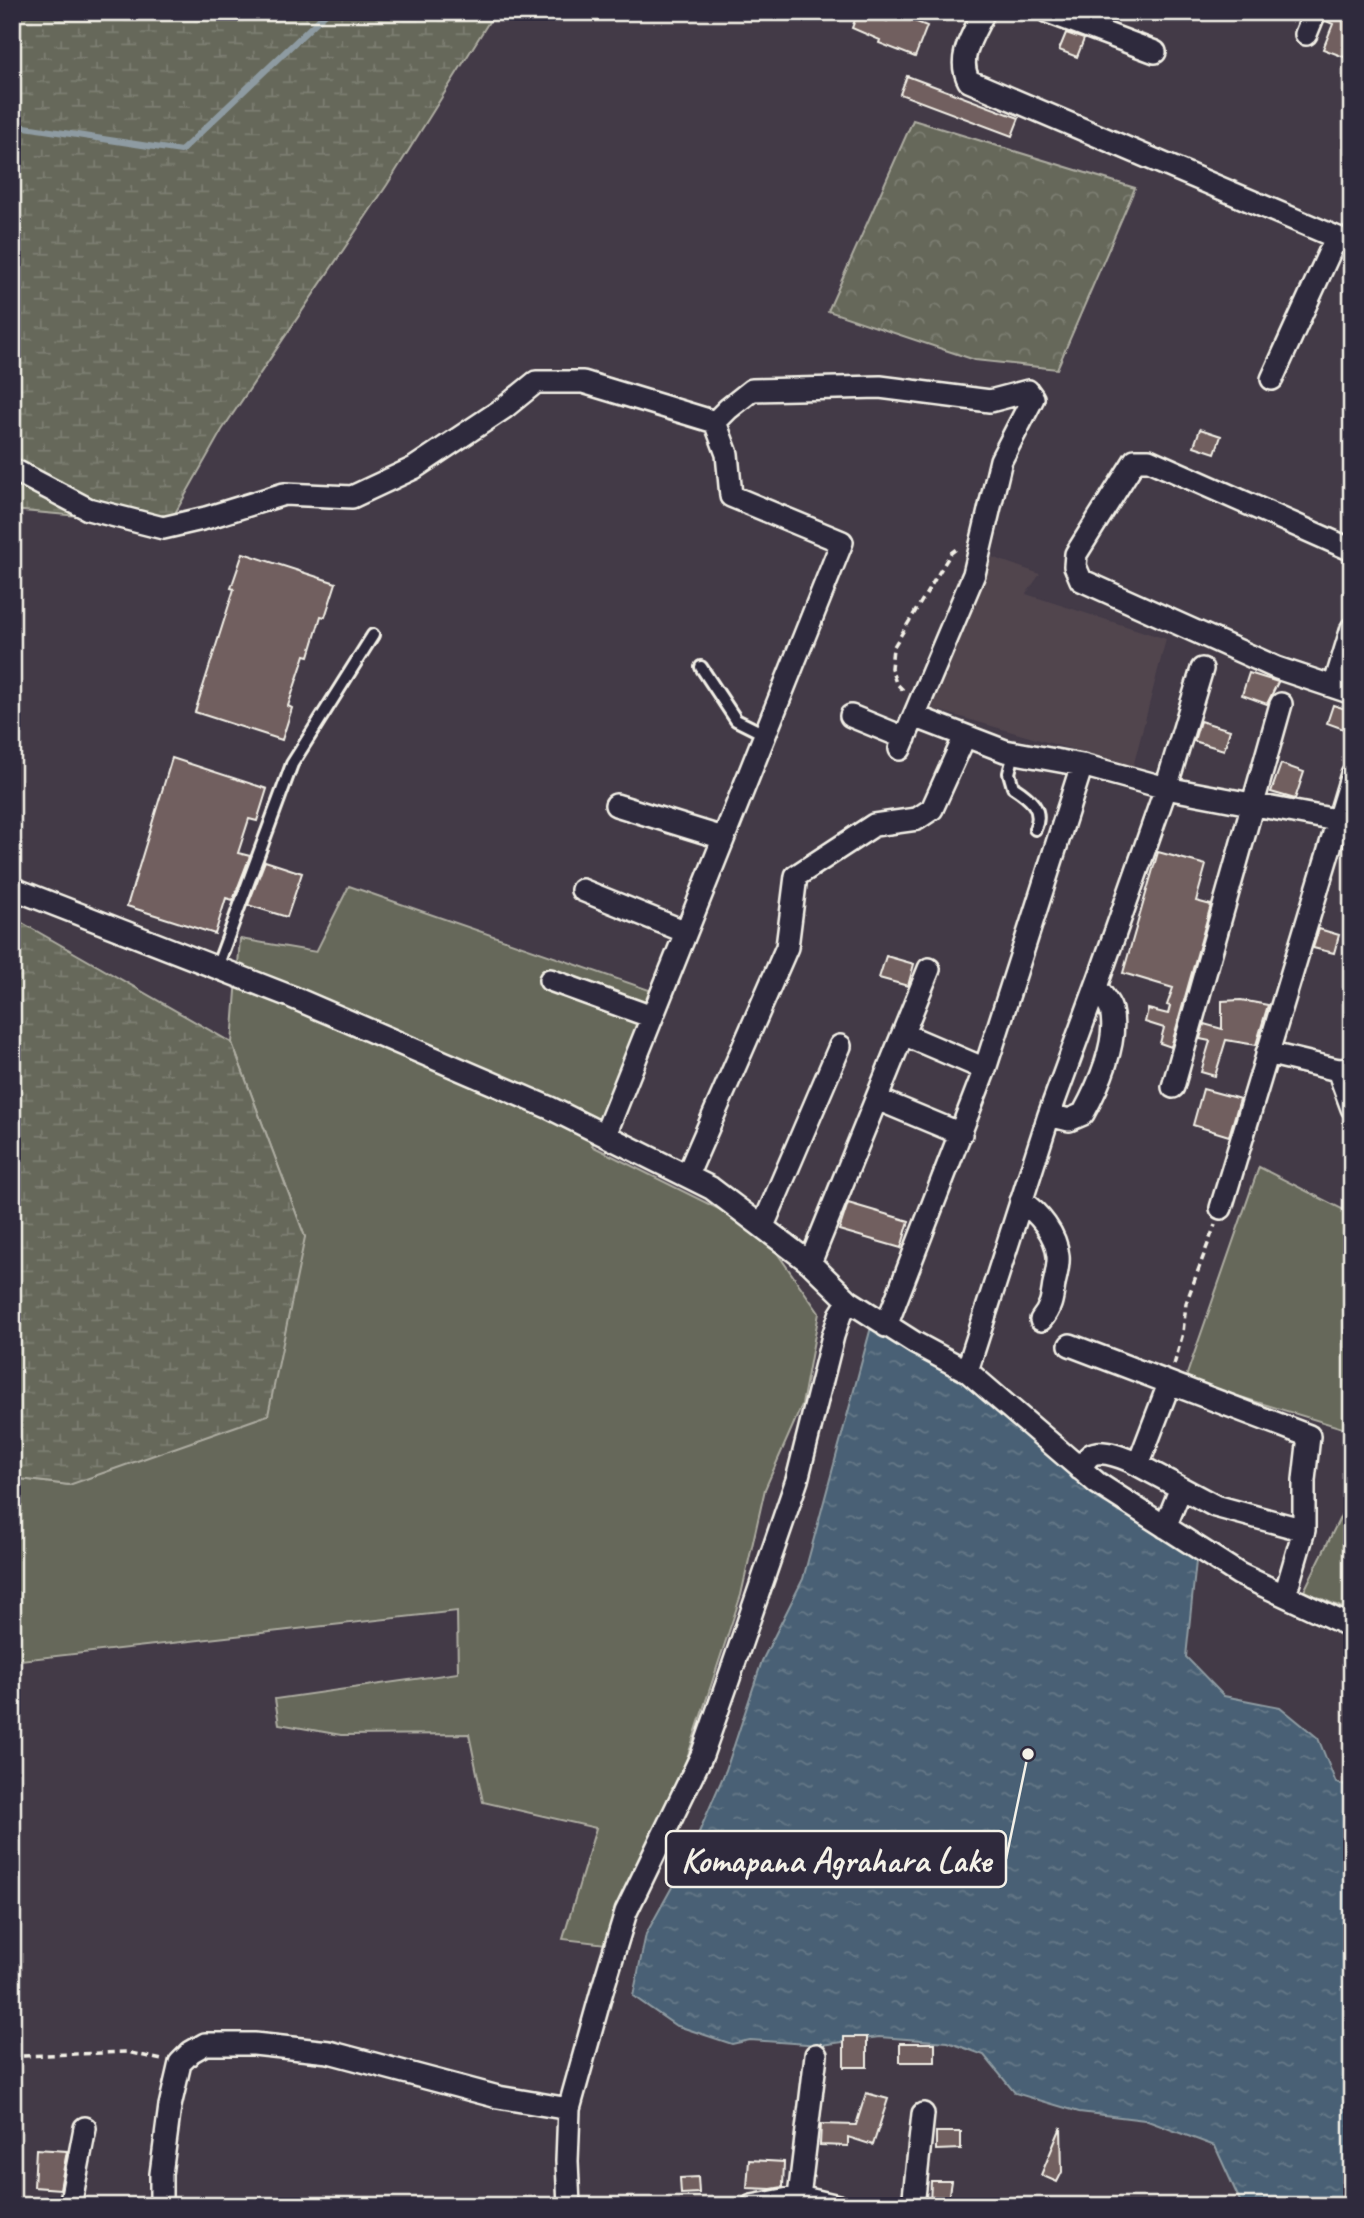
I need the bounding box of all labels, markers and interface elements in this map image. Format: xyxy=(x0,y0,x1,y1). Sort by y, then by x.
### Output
callout: Komapana Agrahara Lake xyxy=(666,1831,1006,1887)
text: Komapana Agrahara Lake xyxy=(681,1838,993,1883)

